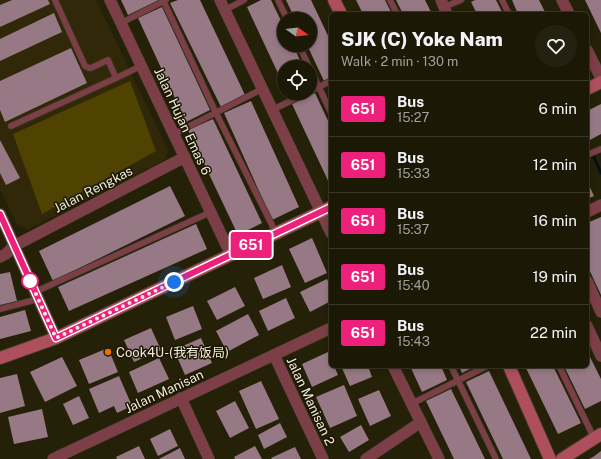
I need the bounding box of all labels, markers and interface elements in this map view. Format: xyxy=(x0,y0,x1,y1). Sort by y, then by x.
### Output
north arrow xyxy=(277,12,317,52)
map controls xyxy=(277,12,317,100)
button: heart xyxy=(535,25,577,67)
text: SJK (C) Yoke Nam xyxy=(341,28,503,50)
text: Walk · 2 min · 130 m xyxy=(341,54,458,69)
button: locate xyxy=(277,60,317,100)
street label: Jalan Hujan Emas 6 xyxy=(151,65,214,177)
text: Bus xyxy=(397,93,424,110)
text: 6 min xyxy=(539,100,577,117)
text: 651 xyxy=(351,101,375,117)
text: 15:27 xyxy=(397,110,429,125)
text: Bus xyxy=(397,149,424,166)
text: 12 min xyxy=(533,156,577,173)
text: 651 xyxy=(351,157,375,173)
street label: Jalan Rengkas xyxy=(51,163,135,216)
text: 15:33 xyxy=(397,166,430,181)
text: Bus xyxy=(397,205,424,222)
text: 16 min xyxy=(532,212,577,229)
text: 651 xyxy=(351,213,375,229)
text: 15:37 xyxy=(397,222,429,237)
line badge: 651 xyxy=(228,232,274,258)
text: 651 xyxy=(239,237,263,253)
text: Bus xyxy=(397,261,424,278)
text: 19 min xyxy=(532,268,577,285)
text: 651 xyxy=(351,269,375,285)
unlabelled marker xyxy=(21,272,39,290)
your location xyxy=(164,272,184,292)
text: 15:40 xyxy=(397,278,430,293)
text: Bus xyxy=(397,317,424,334)
text: 22 min xyxy=(530,324,577,341)
text: 651 xyxy=(351,325,375,341)
text: 15:43 xyxy=(397,334,430,349)
place label: Cook4U-(我有饭局) xyxy=(116,345,229,360)
marker: Cook4U-(我有饭局) xyxy=(103,347,113,357)
street label: Jalan Manisan 2 xyxy=(284,355,338,448)
street label: Jalan Manisan xyxy=(123,367,206,416)

